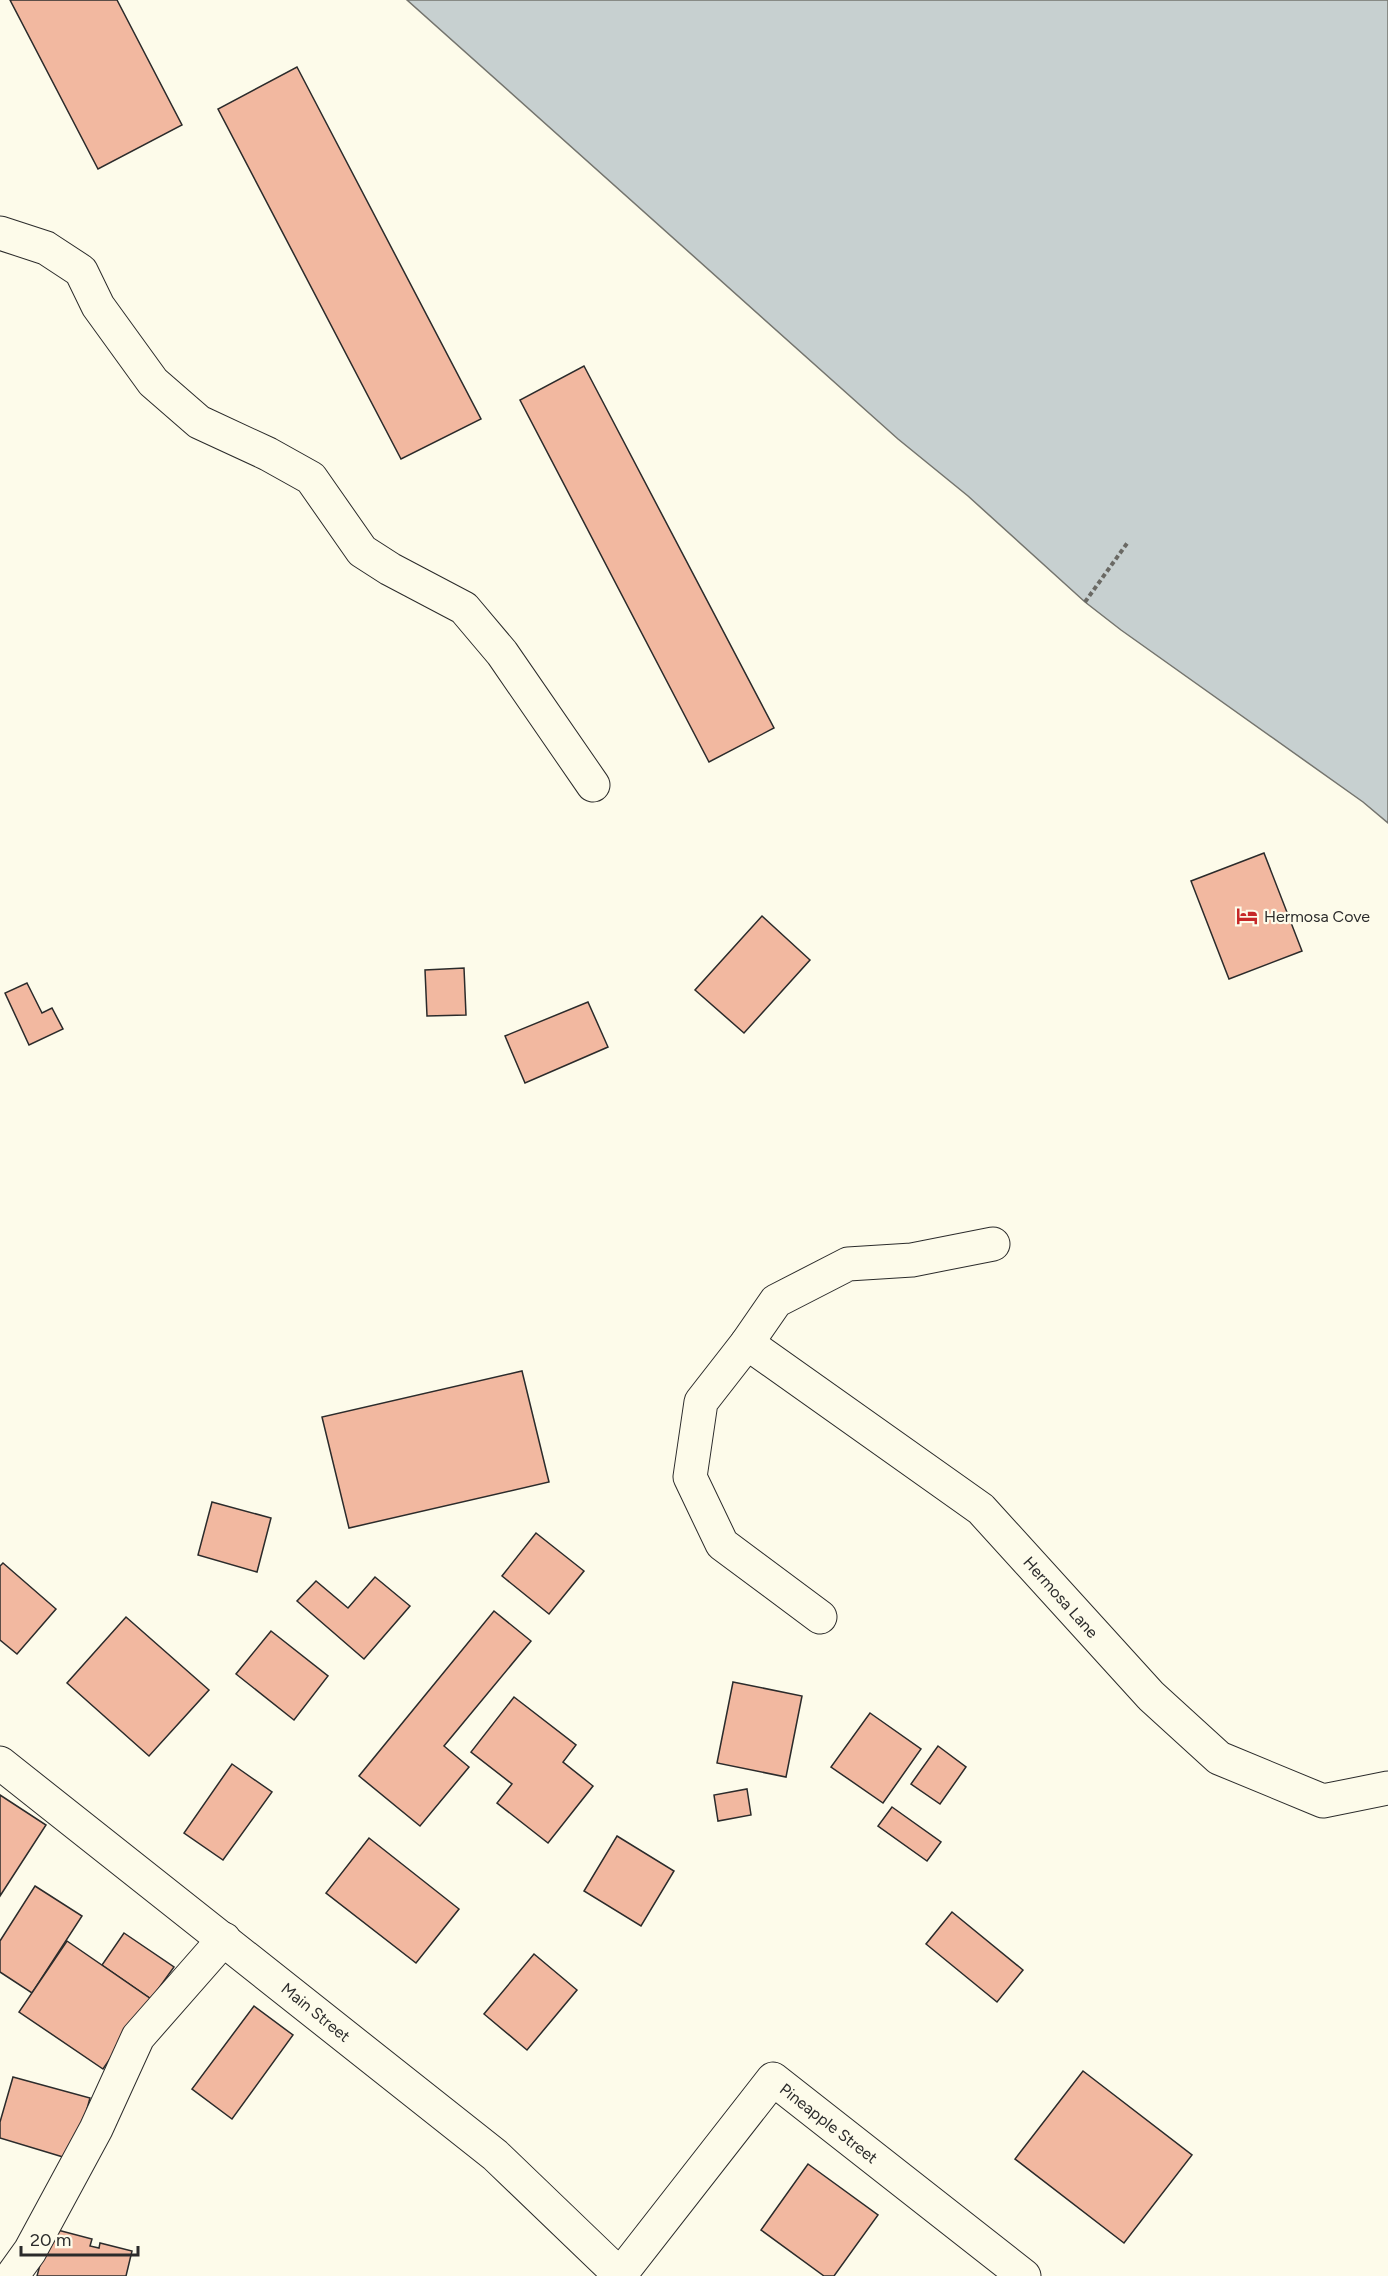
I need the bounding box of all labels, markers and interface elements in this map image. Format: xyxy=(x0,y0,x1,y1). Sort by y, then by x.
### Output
hotel icon: Hermosa Cove xyxy=(1235,904,1259,928)
place label: Hermosa Cove xyxy=(1264,907,1370,926)
street label: Hermosa Lane xyxy=(1019,1553,1102,1642)
street label: Main Street xyxy=(277,1979,354,2046)
street label: Pineapple Street xyxy=(776,2079,881,2167)
scale bar xyxy=(21,2219,138,2257)
text: 20 m xyxy=(30,2229,71,2251)

